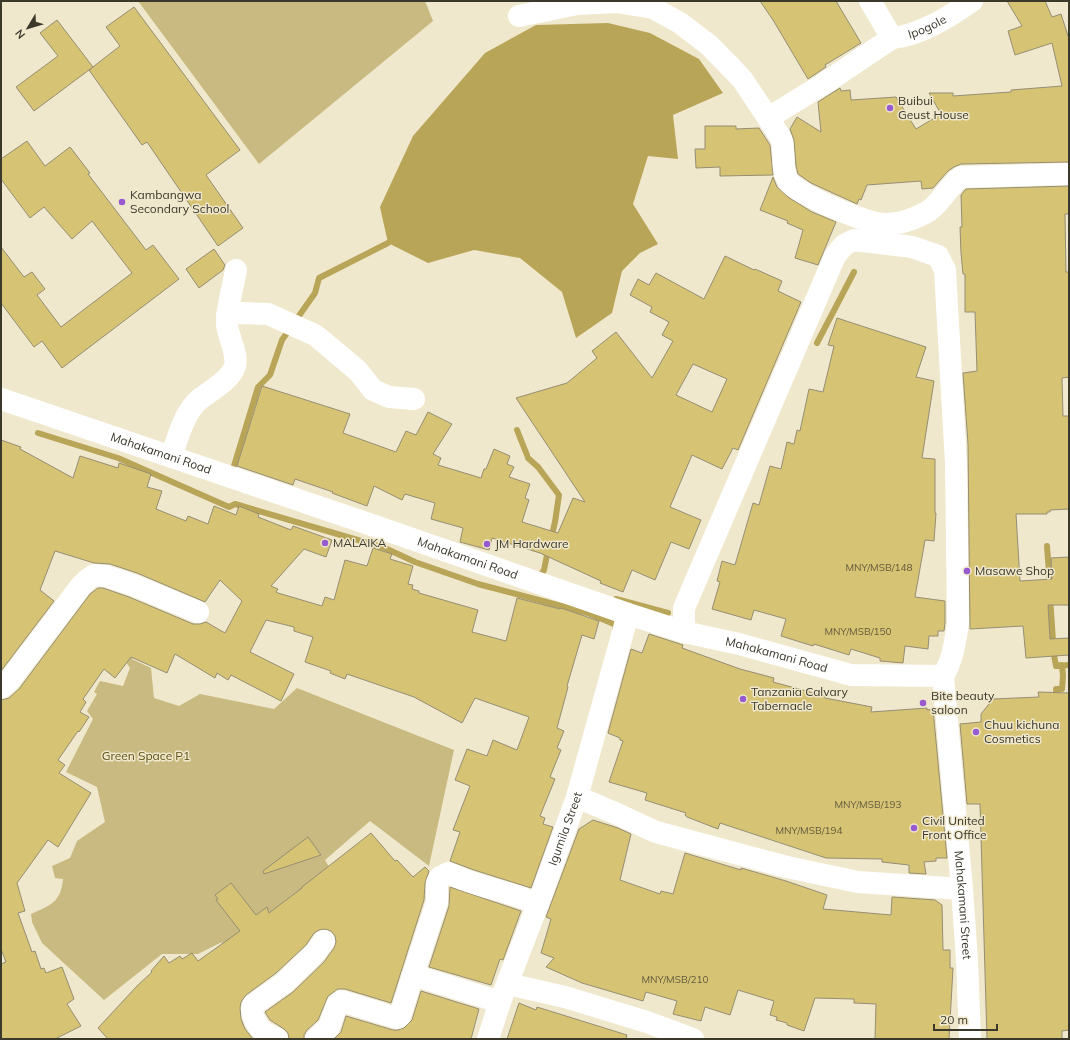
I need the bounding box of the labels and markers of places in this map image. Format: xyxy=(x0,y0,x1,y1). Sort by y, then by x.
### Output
place label: Buibui Geust House xyxy=(898,93,969,122)
marker: Buibui Geust House xyxy=(885,103,895,113)
place label: Kambangwa Secondary School xyxy=(130,187,229,216)
marker: Kambangwa Secondary School xyxy=(117,197,127,207)
place label: MALAIKA xyxy=(333,535,387,550)
place label: JM Hardware xyxy=(495,536,569,551)
marker: MALAIKA xyxy=(320,538,330,548)
marker: JM Hardware xyxy=(482,539,492,549)
place label: Masawe Shop xyxy=(975,563,1054,578)
marker: Masawe Shop xyxy=(962,566,972,576)
place label: Tanzania Calvary Tabernacle xyxy=(751,684,848,713)
place label: Bite beauty saloon xyxy=(931,688,995,717)
marker: Tanzania Calvary Tabernacle xyxy=(738,694,748,704)
marker: Bite beauty saloon xyxy=(918,698,928,708)
place label: Chuu kichuna Cosmetics xyxy=(984,717,1059,746)
marker: Chuu kichuna Cosmetics xyxy=(971,727,981,737)
place label: Civil United Front Office xyxy=(922,813,986,842)
marker: Civil United Front Office xyxy=(909,823,919,833)

